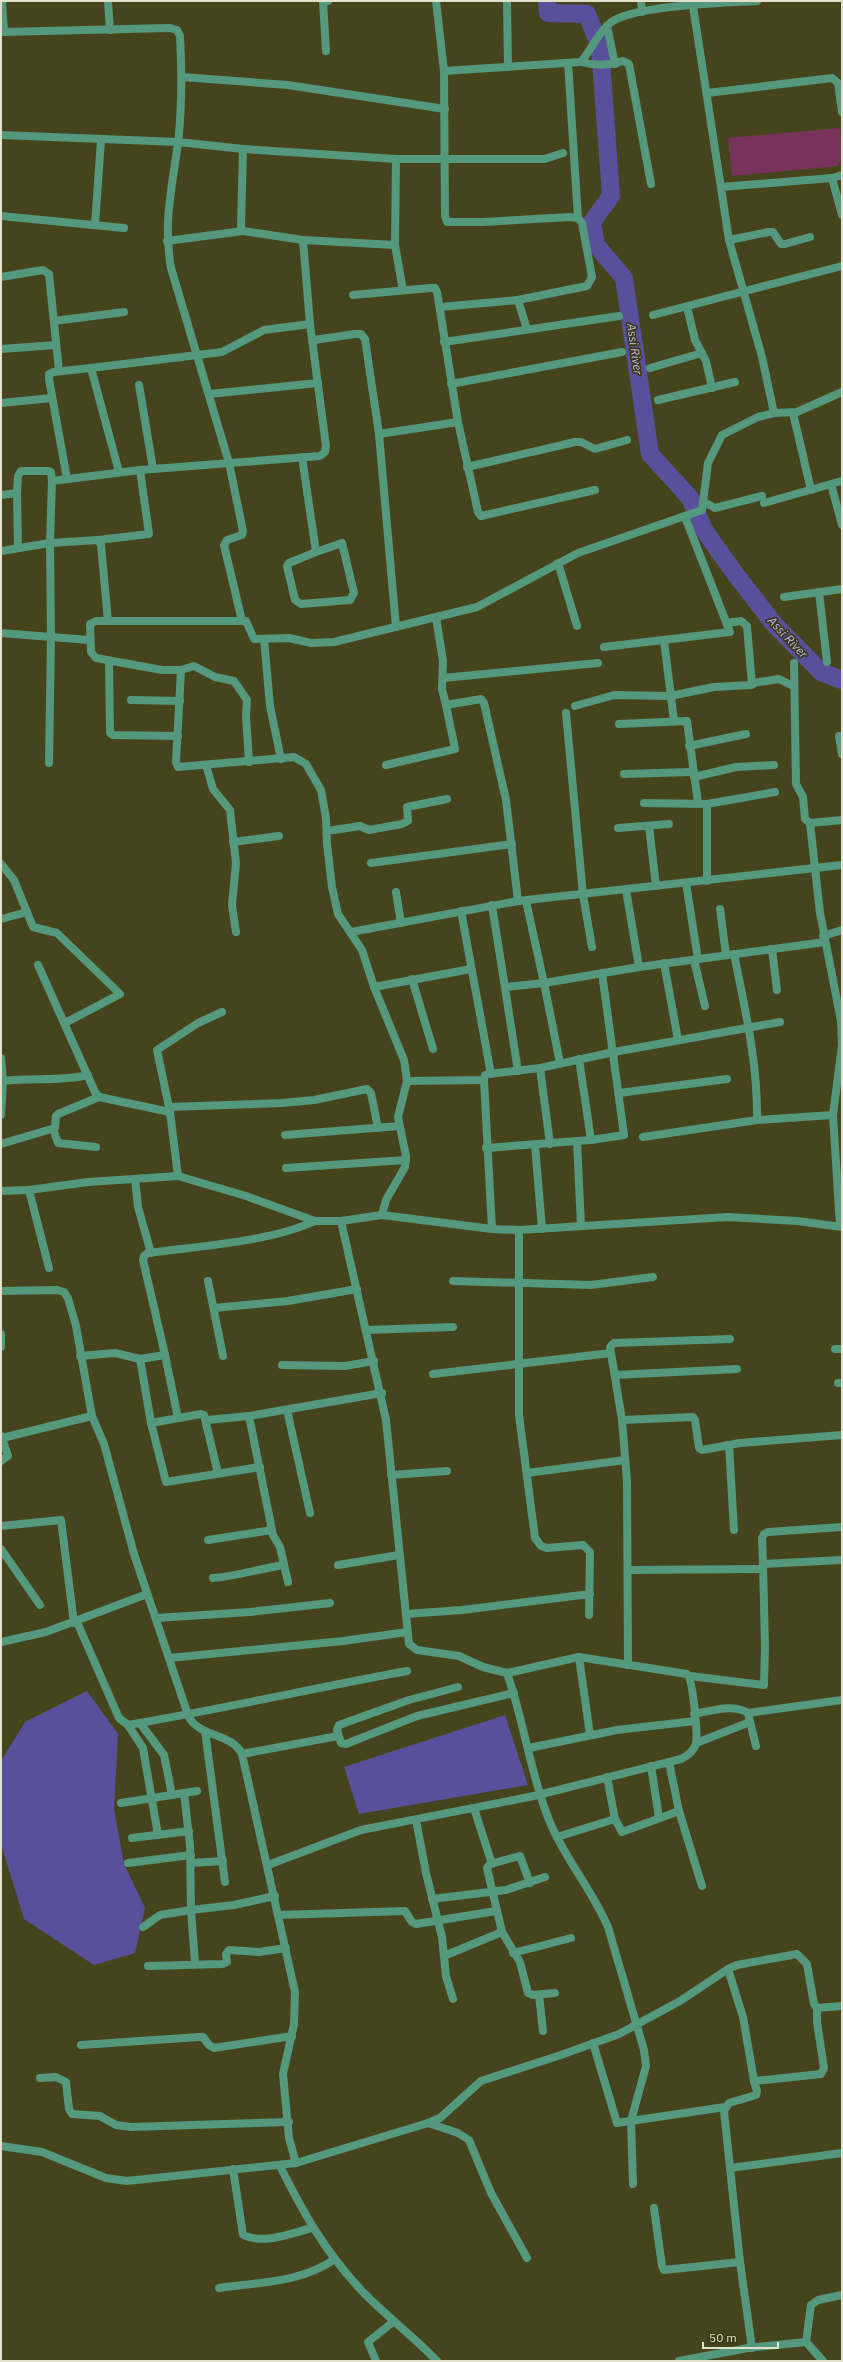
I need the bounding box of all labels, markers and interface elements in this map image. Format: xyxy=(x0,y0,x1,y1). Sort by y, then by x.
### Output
water label: Assi River xyxy=(624,321,646,376)
water label: Assi River xyxy=(764,612,812,661)
scale bar xyxy=(703,2324,778,2350)
text: 50 m xyxy=(709,2330,737,2345)

